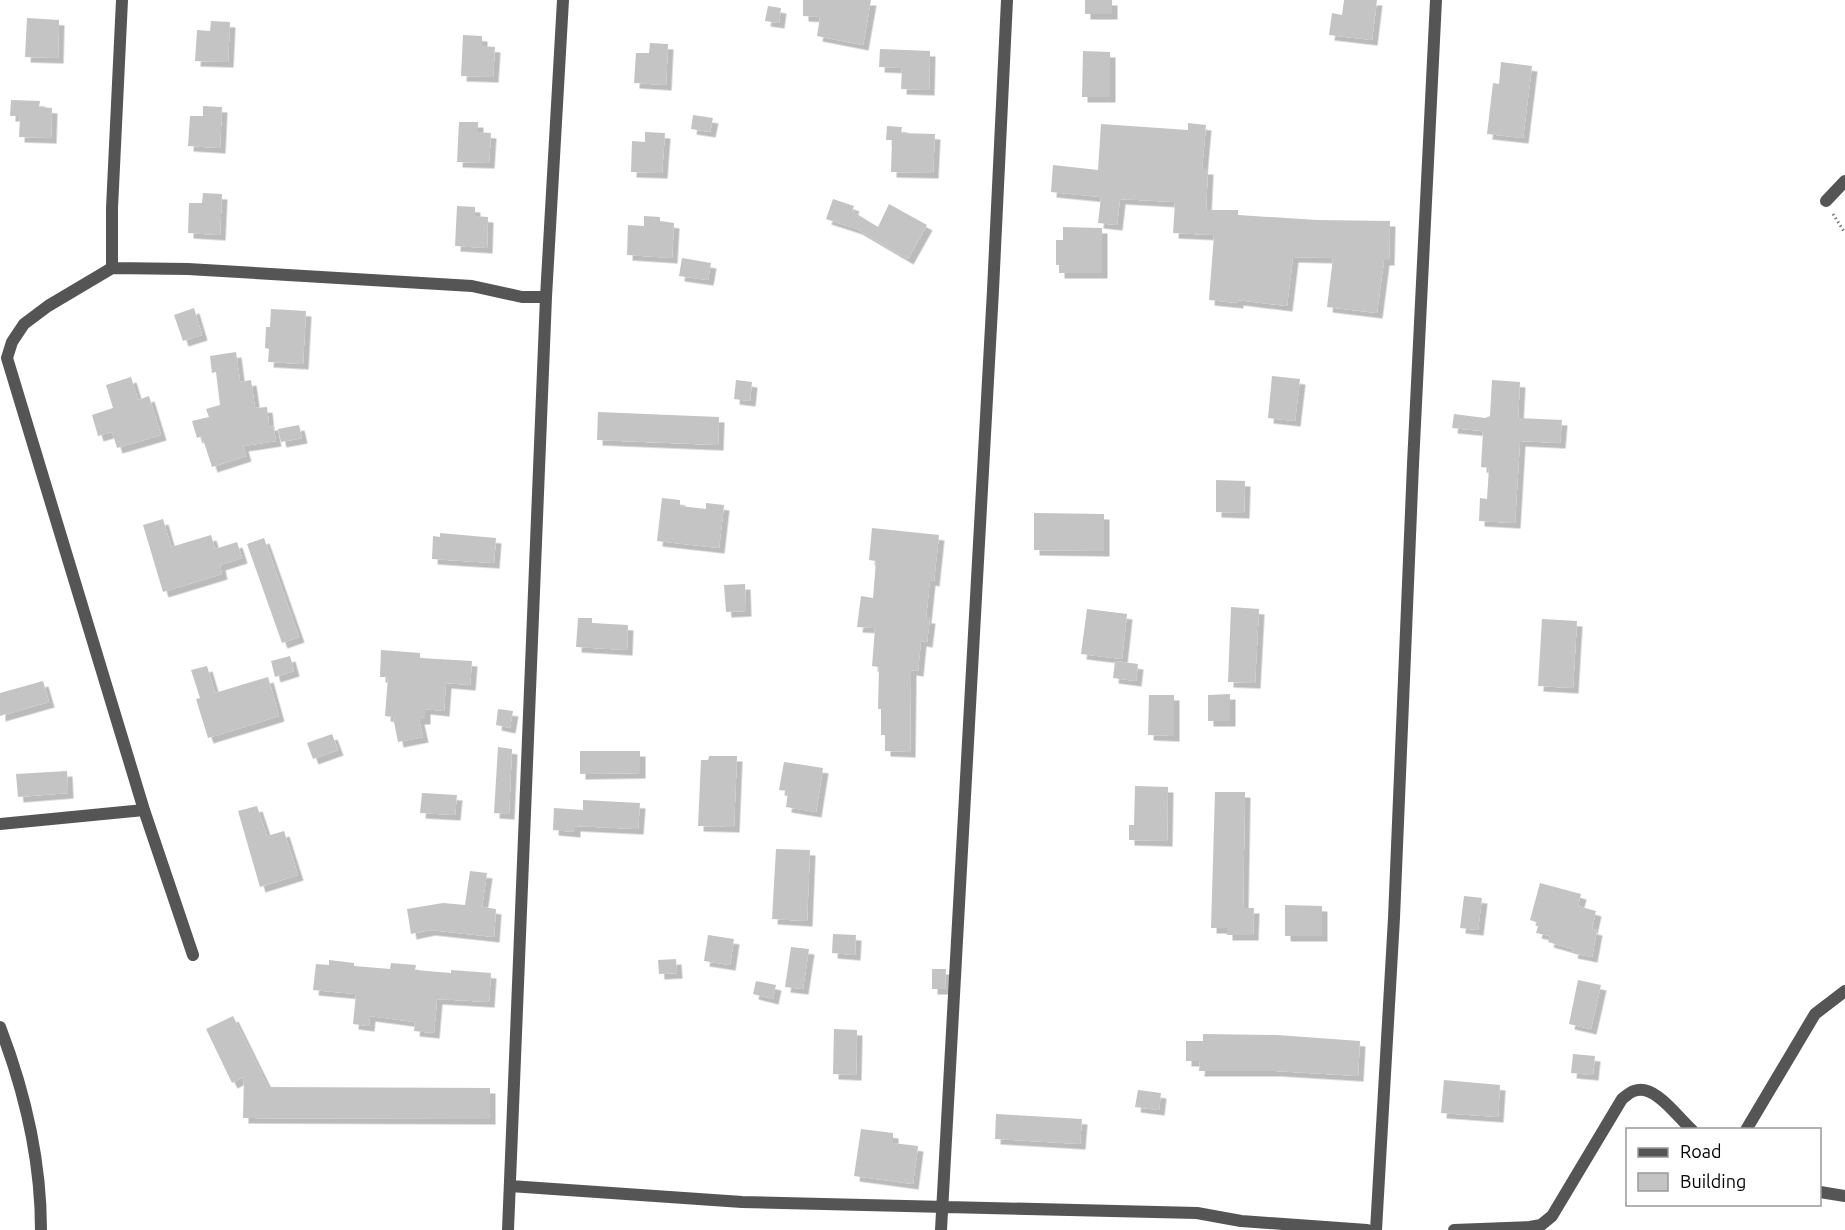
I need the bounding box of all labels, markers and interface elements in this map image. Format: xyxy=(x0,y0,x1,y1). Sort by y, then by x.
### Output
legend xyxy=(1626,1128,1821,1206)
text: Road xyxy=(1680,1141,1722,1161)
text: Building xyxy=(1680,1171,1746,1191)

